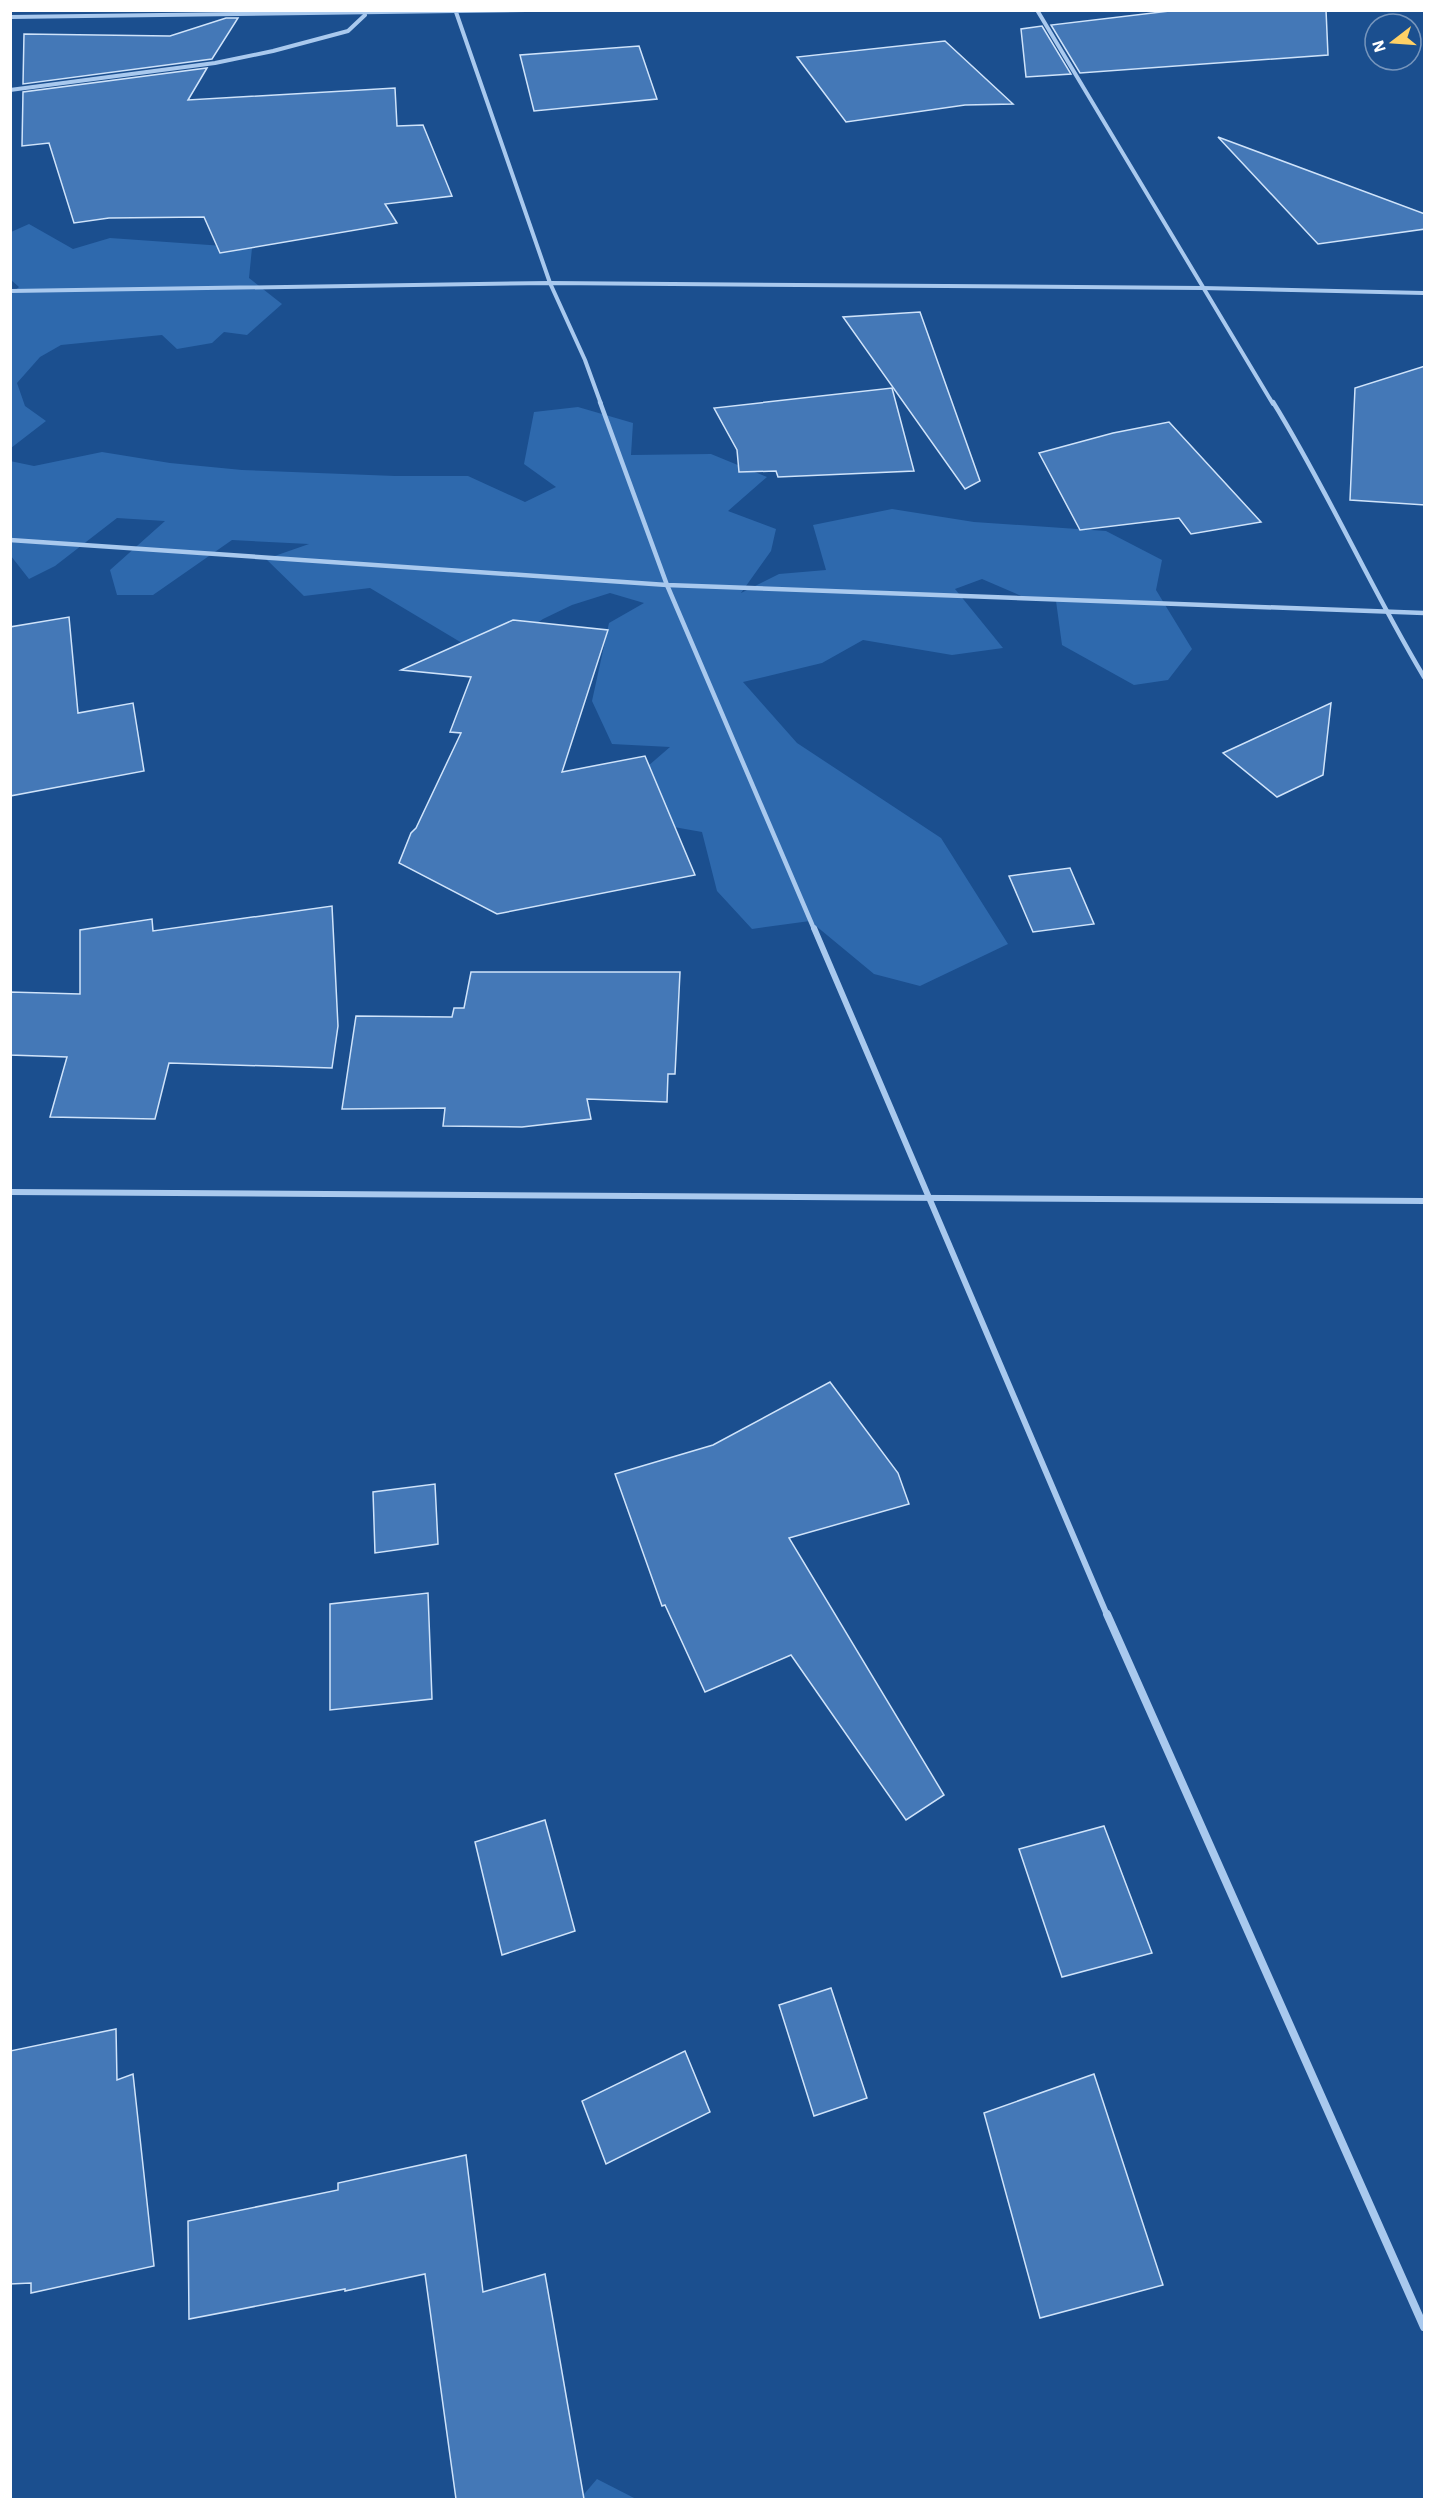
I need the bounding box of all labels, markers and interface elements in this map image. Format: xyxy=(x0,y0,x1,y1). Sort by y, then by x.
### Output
north arrow xyxy=(1363,12,1423,72)
text: N xyxy=(1367,38,1390,55)

